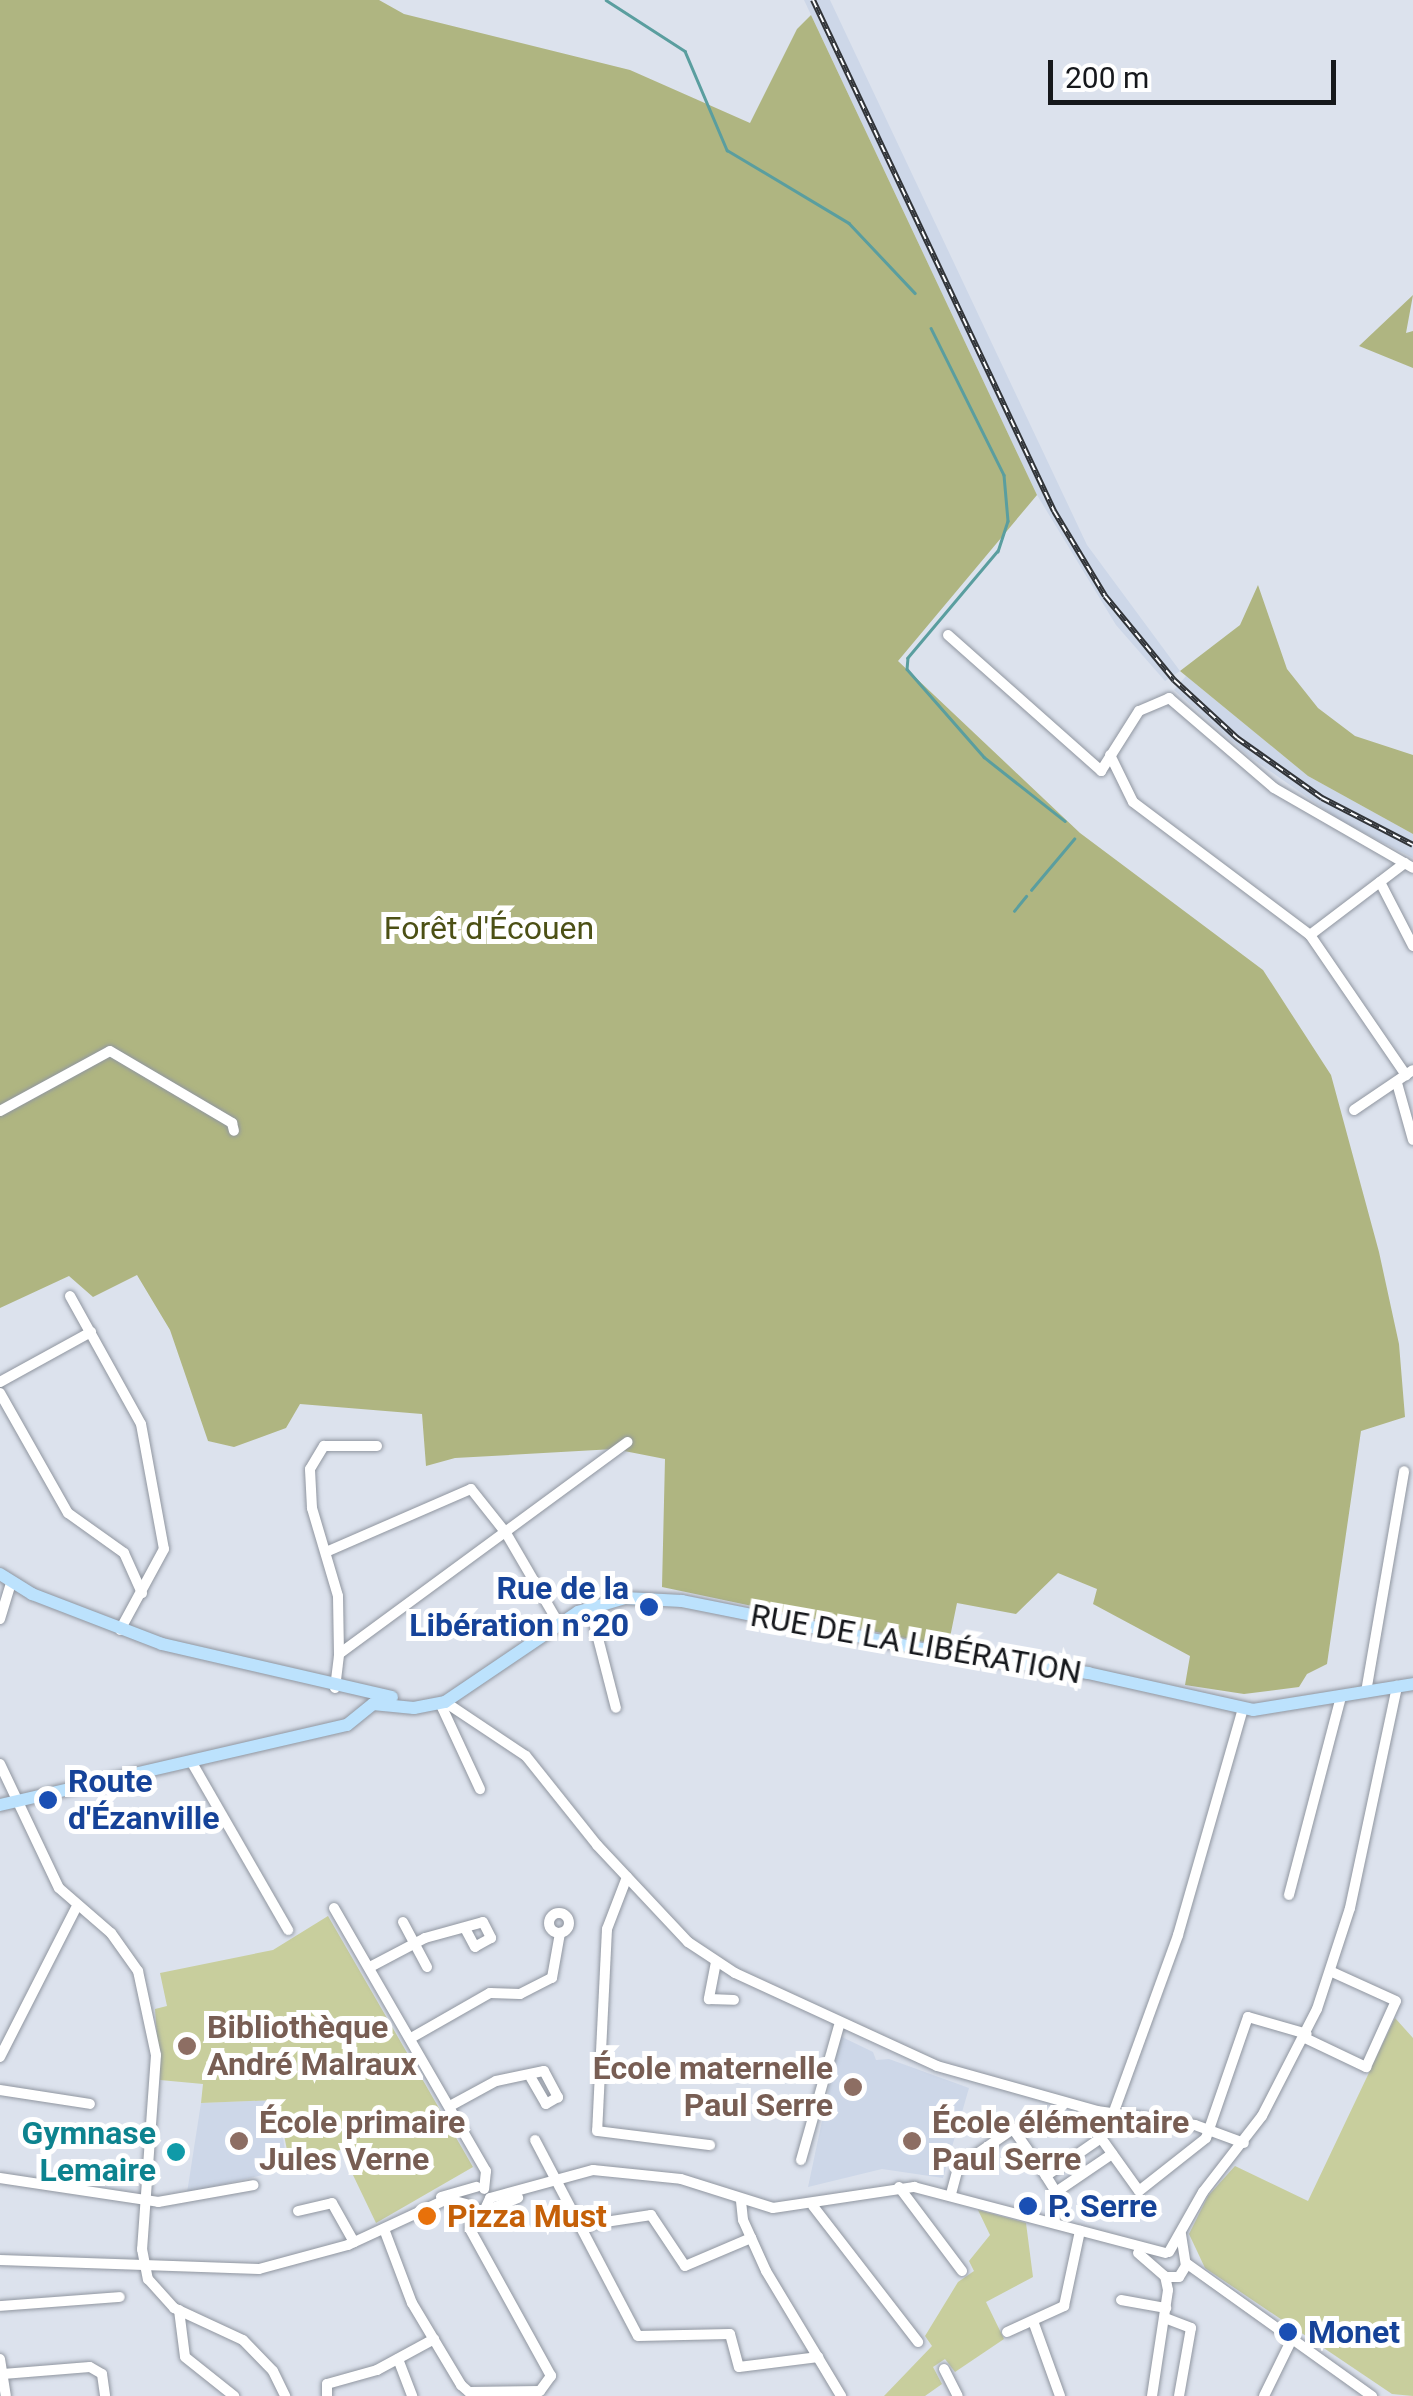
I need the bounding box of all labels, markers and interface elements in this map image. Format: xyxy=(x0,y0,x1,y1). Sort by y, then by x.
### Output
scale bar xyxy=(1053,40,1340,102)
text: 200 m xyxy=(1065,60,1149,95)
park label: Forêt d'Écouen xyxy=(384,909,594,947)
place label: Rue de la Libération n°20 xyxy=(409,1570,629,1645)
marker: Rue de la Libération n°20 xyxy=(638,1596,660,1618)
street label: RUE DE LA LIBÉRATION xyxy=(748,1596,1084,1692)
place label: Route d'Ézanville xyxy=(68,1763,219,1838)
marker: Route d'Ézanville xyxy=(37,1789,59,1811)
place label: Bibliothèque André Malraux xyxy=(207,2009,417,2084)
marker: Bibliothèque André Malraux xyxy=(176,2035,198,2057)
place label: École maternelle Paul Serre xyxy=(593,2050,833,2125)
marker: École maternelle Paul Serre xyxy=(842,2076,864,2098)
place label: École primaire Jules Verne xyxy=(259,2104,465,2179)
place label: École élémentaire Paul Serre xyxy=(932,2104,1189,2179)
place label: Gymnase Lemaire xyxy=(22,2115,156,2190)
marker: École primaire Jules Verne xyxy=(228,2130,250,2152)
marker: École élémentaire Paul Serre xyxy=(901,2130,923,2152)
marker: Gymnase Lemaire xyxy=(165,2141,187,2163)
place label: P. Serre xyxy=(1048,2187,1157,2225)
marker: P. Serre xyxy=(1017,2195,1039,2217)
place label: Pizza Must xyxy=(447,2197,607,2235)
marker: Pizza Must xyxy=(416,2205,438,2227)
place label: Monet xyxy=(1308,2313,1400,2351)
marker: Monet xyxy=(1277,2321,1299,2343)

